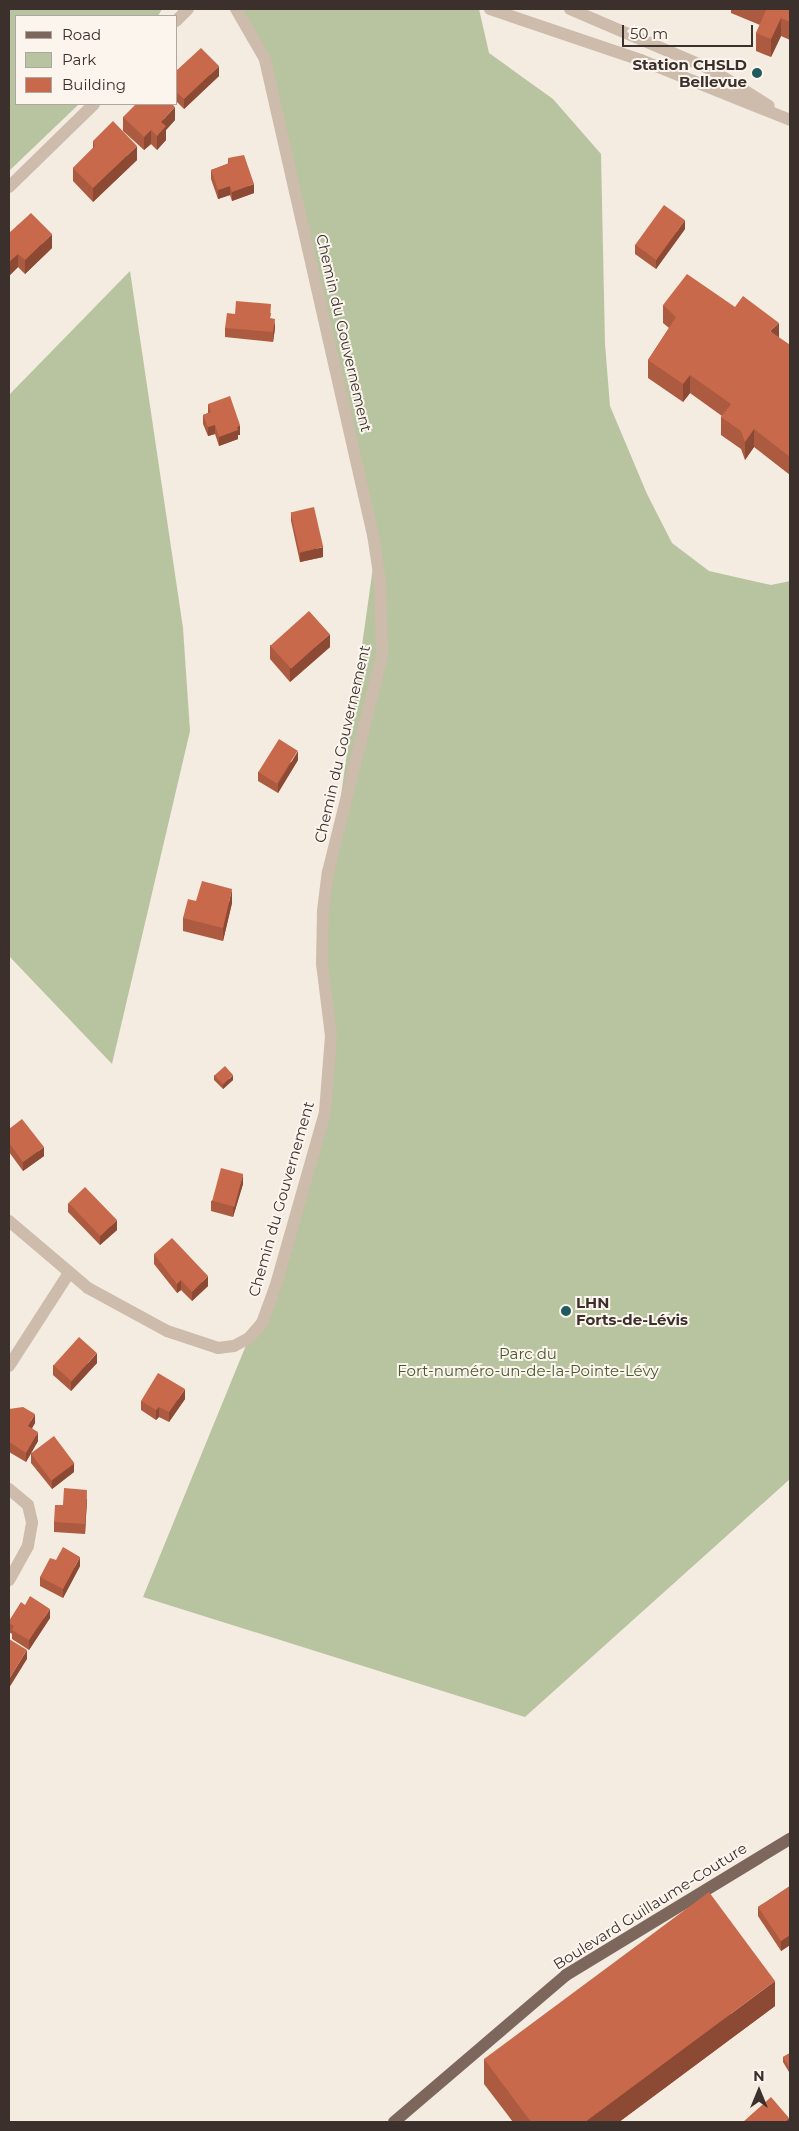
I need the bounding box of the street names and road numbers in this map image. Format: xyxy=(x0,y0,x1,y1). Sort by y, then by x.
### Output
street label: Chemin du Gouvernement xyxy=(312,232,376,434)
street label: Chemin du Gouvernement xyxy=(310,643,374,845)
street label: Chemin du Gouvernement xyxy=(244,1099,318,1299)
street label: Boulevard Guillaume-Couture xyxy=(550,1839,750,1973)

